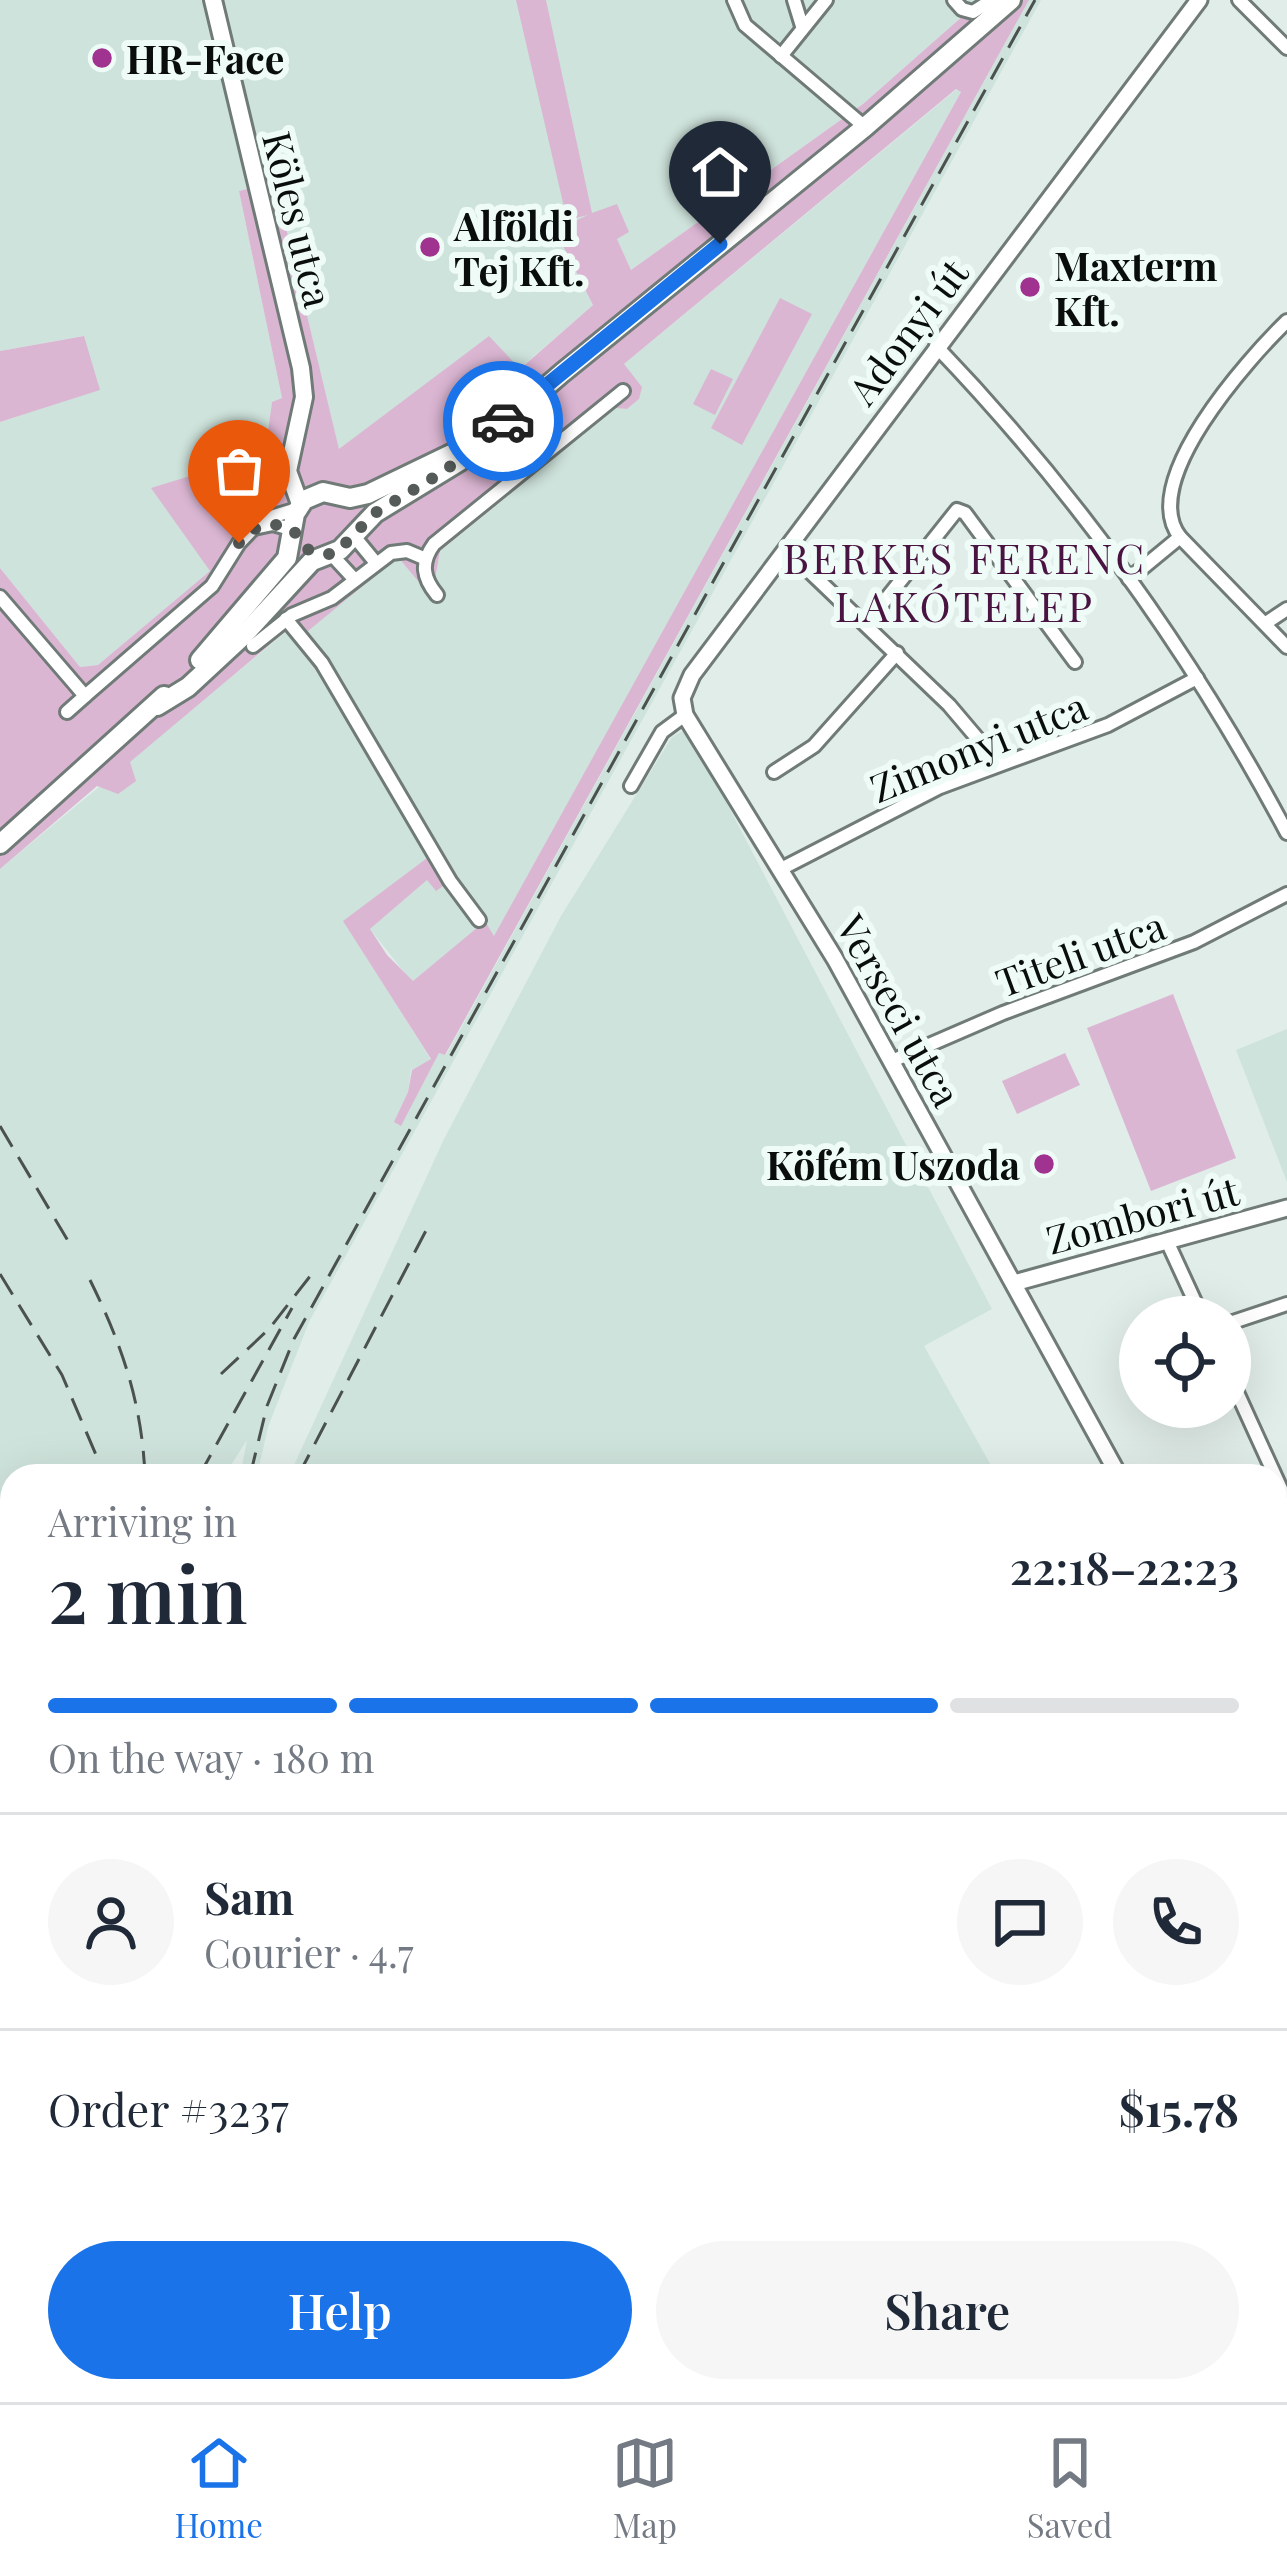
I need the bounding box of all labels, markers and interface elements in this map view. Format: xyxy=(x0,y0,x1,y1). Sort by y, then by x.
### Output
place label: HR-Face xyxy=(126,32,284,84)
marker: HR-Face xyxy=(89,45,115,71)
pin xyxy=(669,121,771,244)
street label: Köles utca xyxy=(252,126,346,313)
icon: home xyxy=(687,139,753,205)
place label: Alföldi Tej Kft. xyxy=(453,199,585,296)
marker: Alföldi Tej Kft. xyxy=(417,234,443,260)
place label: Maxterm Kft. xyxy=(1054,239,1218,336)
street label: Adonyi út xyxy=(835,247,979,415)
marker: Maxterm Kft. xyxy=(1017,274,1043,300)
courier xyxy=(443,361,563,481)
icon: car xyxy=(470,388,536,454)
pin xyxy=(188,420,290,543)
icon: bag xyxy=(206,438,272,504)
district label: BERKES FERENC LAKÓTELEP xyxy=(783,529,1147,633)
street label: Zimonyi utca xyxy=(862,679,1095,813)
street label: Titeli utca xyxy=(988,898,1172,1008)
street label: Verseci utca xyxy=(826,904,974,1116)
place label: Köfém Uszoda xyxy=(766,1138,1020,1190)
marker: Köfém Uszoda xyxy=(1031,1151,1057,1177)
street label: Zombori út xyxy=(1040,1163,1245,1265)
map controls xyxy=(1119,1296,1251,1428)
button: locate xyxy=(1119,1296,1251,1428)
text: Arriving in xyxy=(48,1495,237,1547)
text: 22:18–22:23 xyxy=(1010,1536,1239,1596)
text: 2 min xyxy=(48,1540,247,1644)
text: On the way · 180 m xyxy=(48,1731,374,1783)
button: person xyxy=(48,1859,174,1985)
button: chat xyxy=(957,1859,1083,1985)
button: phone xyxy=(1113,1859,1239,1985)
text: Sam xyxy=(204,1866,294,1926)
text: Courier · 4.7 xyxy=(204,1926,414,1978)
text: Order #3237 xyxy=(48,2078,289,2138)
text: $15.78 xyxy=(1119,2078,1239,2138)
button: Help xyxy=(48,2241,632,2379)
button: Share xyxy=(656,2241,1239,2379)
tab: Home xyxy=(174,2430,263,2546)
tab: Map xyxy=(612,2430,678,2546)
tab: Saved xyxy=(1027,2430,1113,2546)

